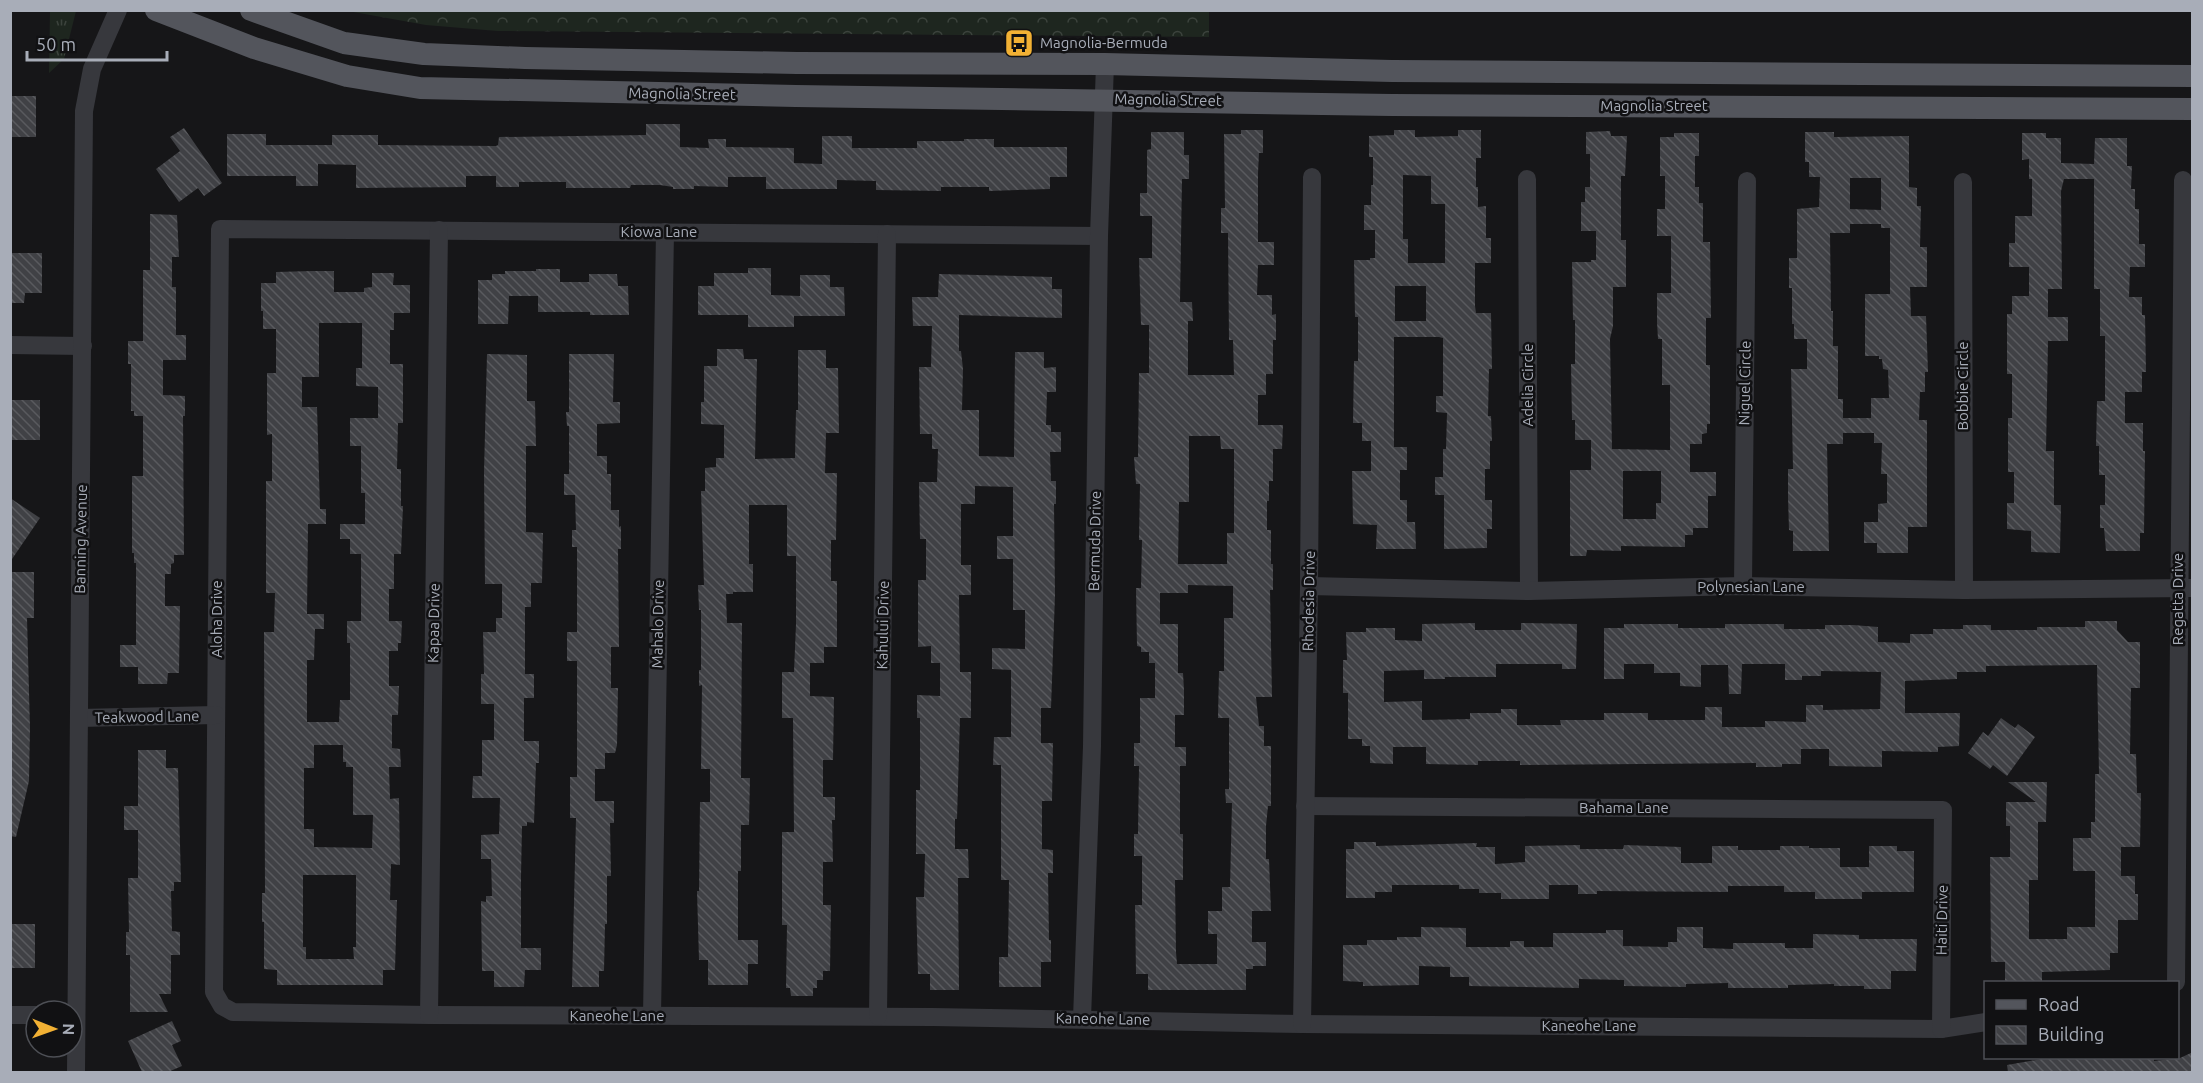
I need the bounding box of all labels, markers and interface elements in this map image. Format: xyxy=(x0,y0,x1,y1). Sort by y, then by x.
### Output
scale bar xyxy=(27,24,166,62)
bus stop icon: Magnolia-Bermuda xyxy=(1003,27,1035,59)
text: 50 m xyxy=(36,34,76,54)
place label: Magnolia-Bermuda xyxy=(1040,34,1168,51)
street label: Magnolia Street xyxy=(628,84,736,103)
street label: Magnolia Street xyxy=(1114,90,1222,109)
street label: Magnolia Street xyxy=(1600,97,1708,114)
street label: Kiowa Lane xyxy=(621,223,697,240)
street label: Niguel Circle xyxy=(1735,340,1754,426)
street label: Bobbie Circle xyxy=(1954,342,1971,430)
street label: Adelia Circle xyxy=(1519,343,1536,427)
street label: Banning Avenue xyxy=(71,484,90,594)
street label: Bermuda Drive xyxy=(1085,491,1104,591)
street label: Rhodesia Drive xyxy=(1299,551,1318,651)
street label: Regatta Drive xyxy=(2169,553,2186,645)
street label: Polynesian Lane xyxy=(1697,578,1805,595)
street label: Aloha Drive xyxy=(208,580,225,658)
street label: Mahalo Drive xyxy=(648,580,667,668)
street label: Kahului Drive xyxy=(873,580,892,670)
street label: Kapaa Drive xyxy=(424,583,443,663)
street label: Teakwood Lane xyxy=(94,707,200,726)
street label: Bahama Lane xyxy=(1579,799,1669,816)
street label: Haiti Drive xyxy=(1932,885,1951,955)
legend xyxy=(1984,981,2179,1059)
text: Road xyxy=(2038,994,2080,1014)
north arrow xyxy=(24,999,84,1059)
street label: Kaneohe Lane xyxy=(570,1007,664,1024)
street label: Kaneohe Lane xyxy=(1055,1009,1151,1028)
street label: Kaneohe Lane xyxy=(1542,1017,1636,1034)
text: N xyxy=(60,1023,78,1035)
text: Building xyxy=(2038,1024,2104,1044)

